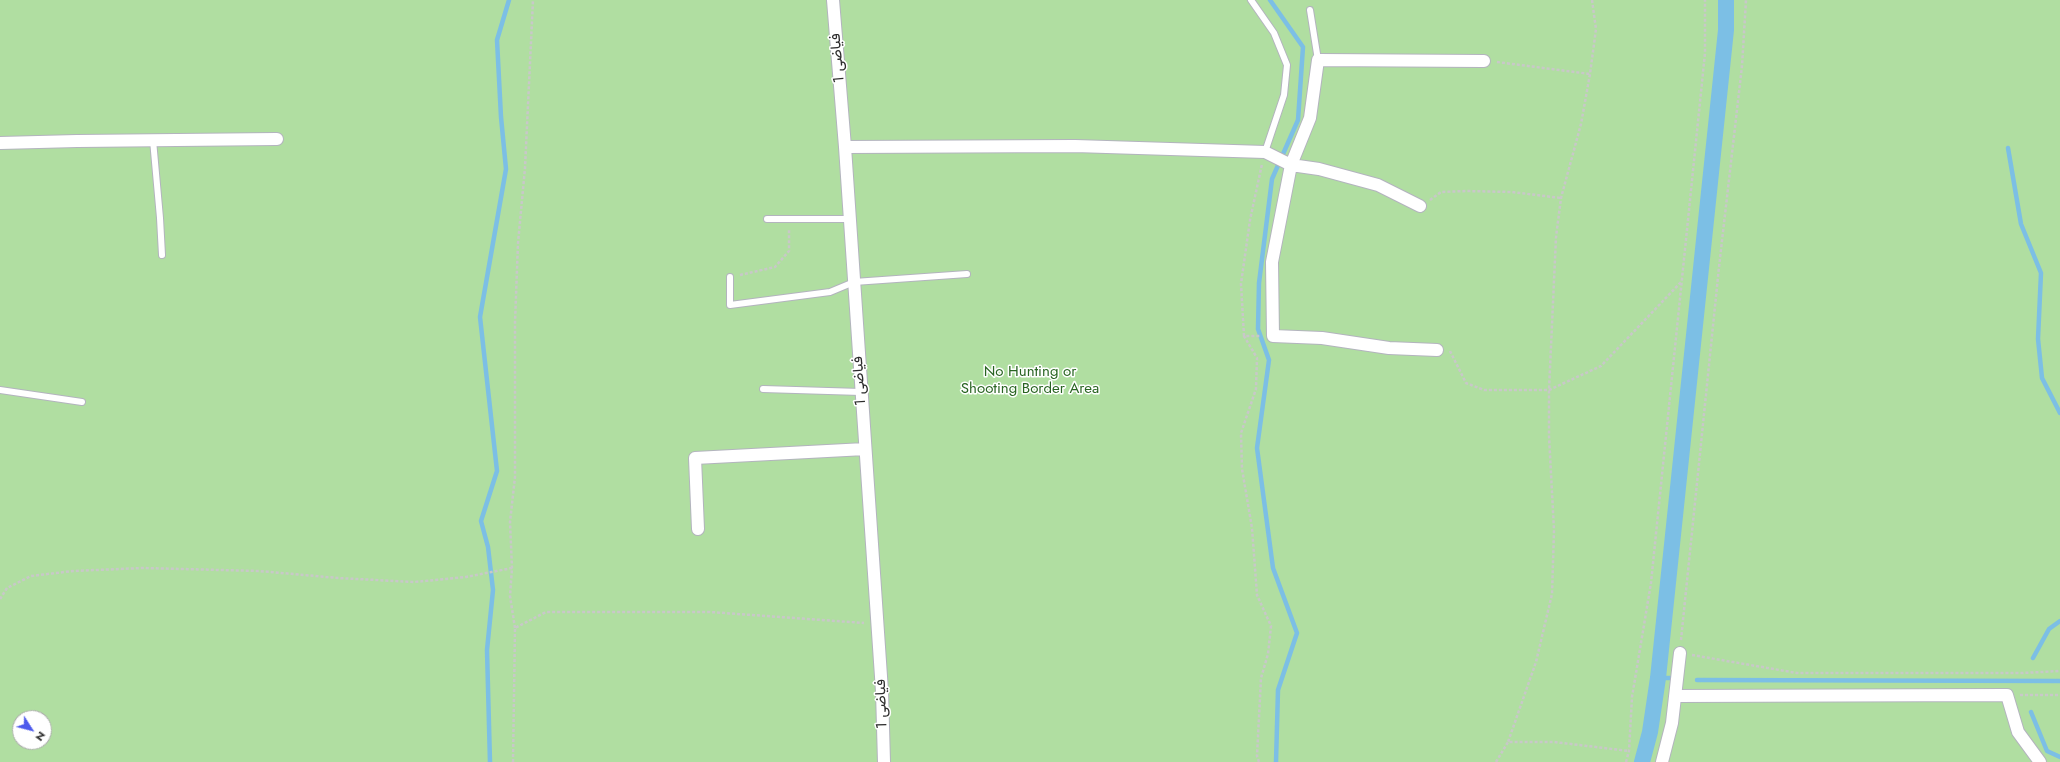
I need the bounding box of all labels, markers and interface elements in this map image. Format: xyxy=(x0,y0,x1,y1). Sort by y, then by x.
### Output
street label: فیاضی 1 xyxy=(827,32,849,84)
street label: فیاضی 1 xyxy=(849,356,871,406)
park label: No Hunting or Shooting Border Area xyxy=(961,363,1099,398)
street label: فیاضی 1 xyxy=(872,679,892,729)
north arrow xyxy=(12,710,52,750)
text: N xyxy=(32,728,50,745)

